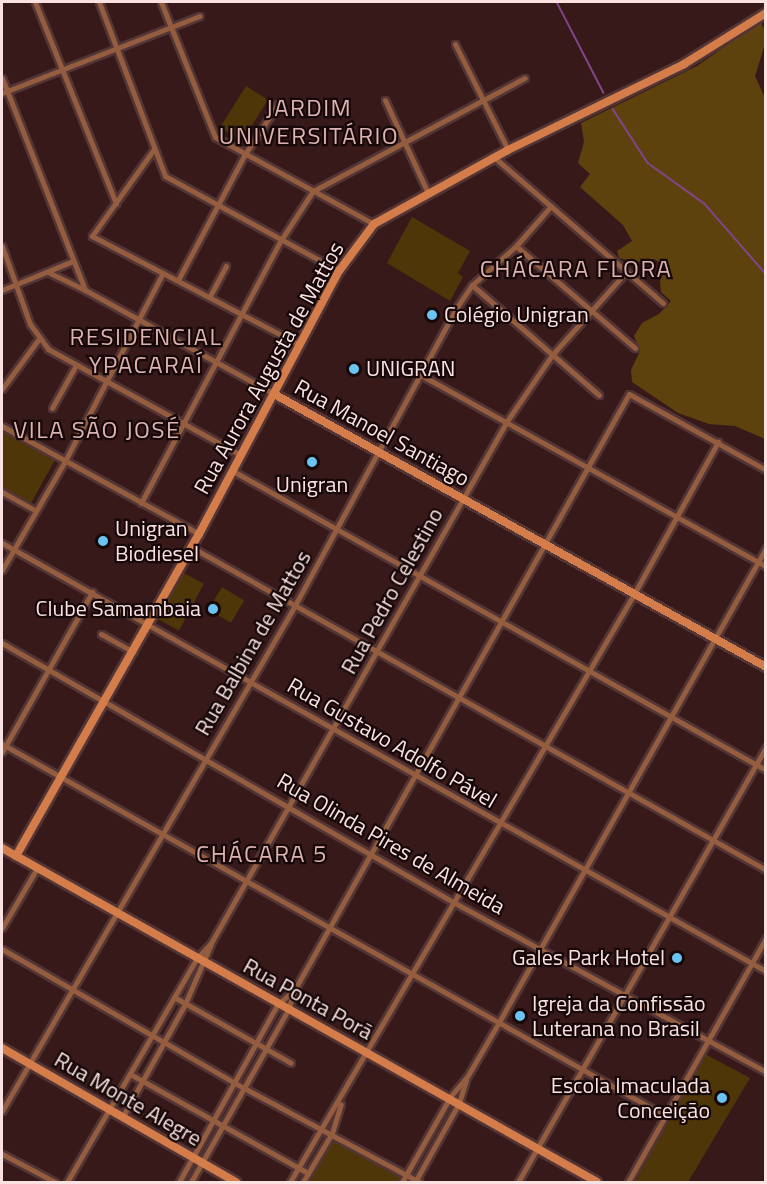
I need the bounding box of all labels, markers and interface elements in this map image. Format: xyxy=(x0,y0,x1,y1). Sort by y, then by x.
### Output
district label: JARDIM UNIVERSITÁRIO xyxy=(219,94,399,150)
street label: Rua Aurora Augusta de Mattos xyxy=(189,237,349,499)
district label: CHÁCARA FLORA xyxy=(480,255,672,283)
place label: Colégio Unigran xyxy=(444,302,589,328)
marker: Colégio Unigran xyxy=(425,308,439,322)
district label: RESIDENCIAL YPACARAÍ xyxy=(69,323,223,379)
place label: UNIGRAN xyxy=(366,356,455,382)
marker: UNIGRAN xyxy=(347,362,361,376)
street label: Rua Manoel Santiago xyxy=(290,374,474,492)
district label: VILA SÃO JOSÉ xyxy=(13,416,181,444)
marker: Unigran xyxy=(305,455,319,469)
place label: Unigran xyxy=(276,472,348,498)
street label: Rua Pedro Celestino xyxy=(335,503,449,679)
place label: Unigran Biodiesel xyxy=(115,515,199,566)
marker: Unigran Biodiesel xyxy=(96,534,110,548)
street label: Rua Balbina de Mattos xyxy=(189,546,317,740)
place label: Clube Samambaia xyxy=(36,596,201,622)
marker: Clube Samambaia xyxy=(206,602,220,616)
street label: Rua Gustavo Adolfo Pável xyxy=(283,672,501,814)
street label: Rua Olinda Pires de Almeida xyxy=(272,768,510,920)
district label: CHÁCARA 5 xyxy=(196,840,328,868)
place label: Gales Park Hotel xyxy=(512,945,665,971)
marker: Gales Park Hotel xyxy=(670,951,684,965)
street label: Rua Ponta Porã xyxy=(239,953,377,1045)
place label: Igreja da Confissão Luterana no Brasil xyxy=(532,990,706,1042)
marker: Igreja da Confissão Luterana no Brasil xyxy=(513,1009,527,1023)
street label: Rua Monte Alegre xyxy=(50,1046,206,1152)
place label: Escola Imaculada Conceição xyxy=(551,1072,710,1124)
marker: Escola Imaculada Conceição xyxy=(715,1091,729,1105)

